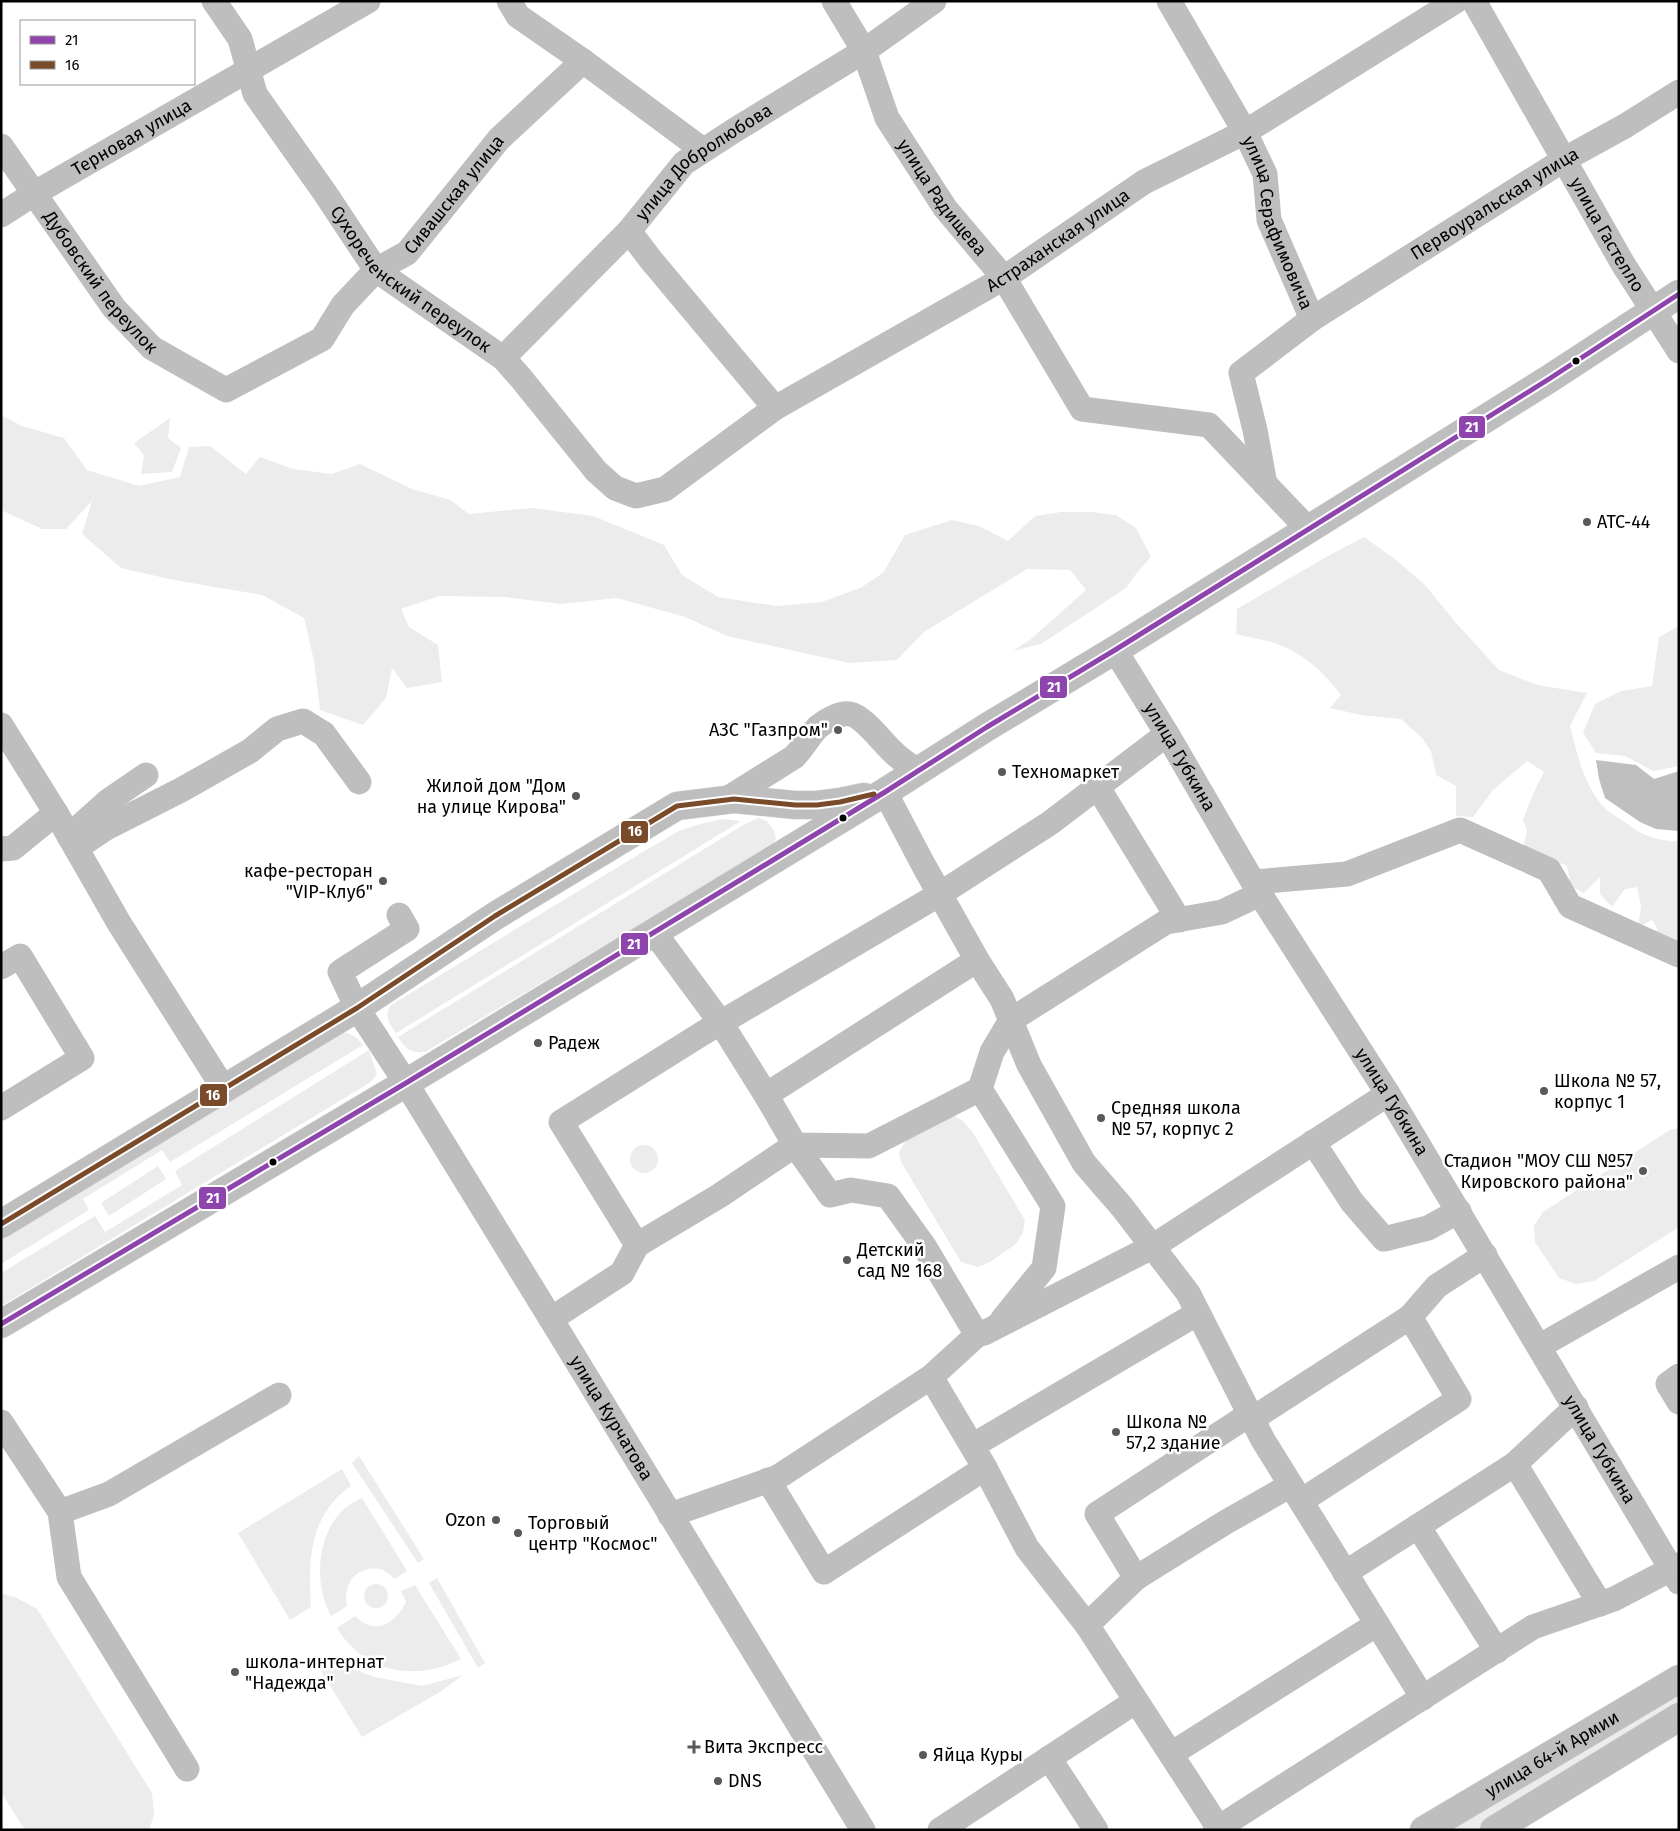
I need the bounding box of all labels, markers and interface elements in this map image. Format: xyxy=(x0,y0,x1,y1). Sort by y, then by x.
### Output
legend xyxy=(20,20,195,85)
text: 21 xyxy=(65,31,79,49)
text: 16 xyxy=(65,56,80,74)
street label: Терновая улица xyxy=(68,94,195,180)
street label: улица Добролюбова xyxy=(631,99,776,225)
street label: Сивашская улица xyxy=(399,130,509,259)
street label: улица Серафимовича xyxy=(1238,132,1318,313)
street label: улица Радищева xyxy=(893,135,992,260)
street label: Первоуральская улица xyxy=(1407,143,1582,265)
street label: улица Гастелло xyxy=(1565,173,1649,296)
street label: Астраханская улица xyxy=(982,184,1134,297)
street label: Сухореченский переулок xyxy=(326,202,496,358)
street label: Дубовский переулок xyxy=(38,206,163,359)
unlabelled marker xyxy=(1571,356,1581,366)
line badge: 21 xyxy=(1458,415,1486,439)
text: 21 xyxy=(1465,419,1479,436)
place label: АТС-44 xyxy=(1597,511,1651,533)
marker: АТС-44 xyxy=(1581,516,1593,528)
line badge: 21 xyxy=(1039,675,1068,699)
text: 21 xyxy=(1047,679,1061,696)
street label: улица Губкина xyxy=(1139,698,1220,815)
place label: АЗС "Газпром" xyxy=(709,719,828,741)
marker: АЗС "Газпром" xyxy=(832,724,844,736)
place label: Техномаркет xyxy=(1012,761,1120,783)
marker: Техномаркет xyxy=(996,766,1008,778)
place label: Жилой дом "Дом на улице Кирова" xyxy=(417,775,566,818)
marker: Жилой дом "Дом на улице Кирова" xyxy=(570,790,582,802)
unlabelled marker xyxy=(838,813,848,823)
line badge: 16 xyxy=(620,820,649,844)
text: 16 xyxy=(628,823,642,840)
place label: кафе-ресторан "VIP-Клуб" xyxy=(244,860,373,903)
marker: кафе-ресторан "VIP-Клуб" xyxy=(377,875,389,887)
line badge: 21 xyxy=(620,932,649,956)
text: 21 xyxy=(627,936,641,953)
place label: Радеж xyxy=(548,1032,600,1054)
marker: Радеж xyxy=(532,1037,544,1049)
street label: улица Губкина xyxy=(1350,1044,1433,1160)
place label: Школа № 57, корпус 1 xyxy=(1554,1070,1661,1113)
line badge: 16 xyxy=(199,1083,228,1107)
marker: Школа № 57, корпус 1 xyxy=(1538,1085,1550,1097)
text: 16 xyxy=(206,1087,220,1104)
place label: Средняя школа № 57, корпус 2 xyxy=(1111,1097,1241,1140)
marker: Средняя школа № 57, корпус 2 xyxy=(1095,1112,1107,1124)
place label: Стадион "МОУ СШ №57 Кировского района" xyxy=(1444,1150,1633,1193)
unlabelled marker xyxy=(268,1157,278,1167)
marker: Стадион "МОУ СШ №57 Кировского района" xyxy=(1637,1165,1649,1177)
line badge: 21 xyxy=(198,1186,227,1210)
text: 21 xyxy=(206,1190,220,1207)
place label: Детский сад № 168 xyxy=(856,1239,942,1282)
marker: Детский сад № 168 xyxy=(841,1254,853,1266)
street label: улица Курчатова xyxy=(565,1351,658,1484)
street label: улица Губкина xyxy=(1559,1391,1641,1508)
place label: Школа № 57,2 здание xyxy=(1126,1411,1221,1454)
marker: Школа № 57,2 здание xyxy=(1110,1426,1122,1438)
place label: Ozon xyxy=(445,1509,486,1531)
place label: Торговый центр "Космос" xyxy=(528,1512,657,1555)
marker: Ozon xyxy=(490,1514,502,1526)
marker: Торговый центр "Космос" xyxy=(512,1527,524,1539)
place label: школа-интернат "Надежда" xyxy=(245,1651,385,1694)
marker: школа-интернат "Надежда" xyxy=(229,1666,241,1678)
street label: улица 64-й Армии xyxy=(1481,1706,1623,1802)
place label: Вита Экспресс xyxy=(704,1736,824,1758)
marker: Вита Экспресс xyxy=(688,1741,700,1753)
place label: Яйца Куры xyxy=(933,1744,1023,1766)
marker: Яйца Куры xyxy=(917,1749,929,1761)
place label: DNS xyxy=(728,1770,762,1792)
marker: DNS xyxy=(712,1775,724,1787)

